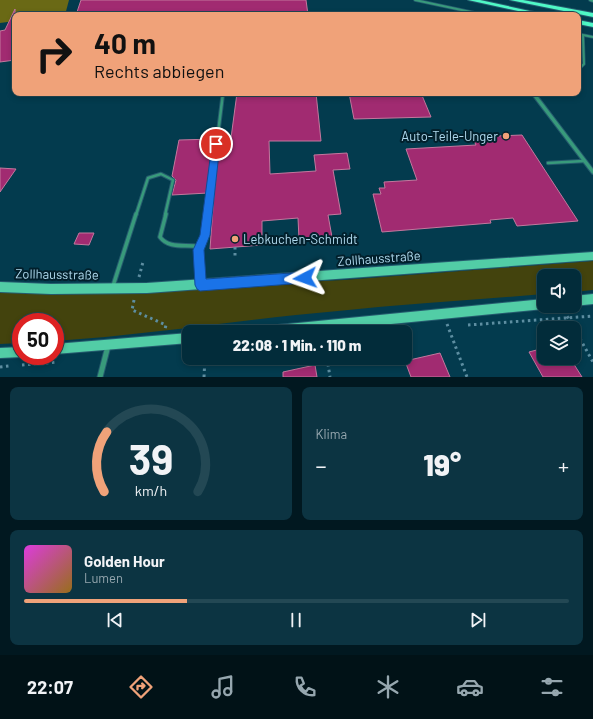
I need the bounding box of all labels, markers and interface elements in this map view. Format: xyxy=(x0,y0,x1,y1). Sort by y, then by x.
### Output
text: 40 m xyxy=(94,26,156,60)
icon: right xyxy=(28,28,80,80)
text: Rechts abbiegen xyxy=(94,60,224,82)
pin xyxy=(199,127,233,161)
place label: Auto-Teile-Unger xyxy=(401,128,498,144)
marker: Auto-Teile-Unger xyxy=(501,131,511,141)
icon: arrive xyxy=(205,133,227,155)
place label: Lebkuchen-Schmidt xyxy=(243,231,358,247)
marker: Lebkuchen-Schmidt xyxy=(230,234,240,244)
street label: Zollhausstraße xyxy=(337,247,421,269)
position arrow xyxy=(284,257,326,299)
street label: Zollhausstraße xyxy=(15,265,99,283)
map controls xyxy=(537,269,581,365)
button: sound xyxy=(537,269,581,313)
speed limit sign: 50 xyxy=(12,313,64,365)
button: layers xyxy=(537,321,581,365)
text: 22:08 · 1 Min. · 110 m xyxy=(233,336,361,354)
text: Klima xyxy=(316,426,347,442)
text: 39 xyxy=(128,432,173,482)
text: 19° xyxy=(423,446,461,482)
text: − xyxy=(316,452,327,478)
text: + xyxy=(558,452,569,478)
text: km/h xyxy=(135,481,167,498)
text: Golden Hour xyxy=(84,552,165,570)
text: Lumen xyxy=(84,570,123,586)
icon: previous xyxy=(104,609,126,631)
icon: pause xyxy=(285,609,307,631)
icon: next xyxy=(467,609,489,631)
icon: directions xyxy=(127,673,155,701)
icon: music xyxy=(209,673,237,701)
icon: phone xyxy=(291,673,319,701)
icon: climate xyxy=(374,673,402,701)
icon: car xyxy=(456,673,484,701)
icon: filters xyxy=(538,673,566,701)
text: 22:07 xyxy=(27,676,73,698)

